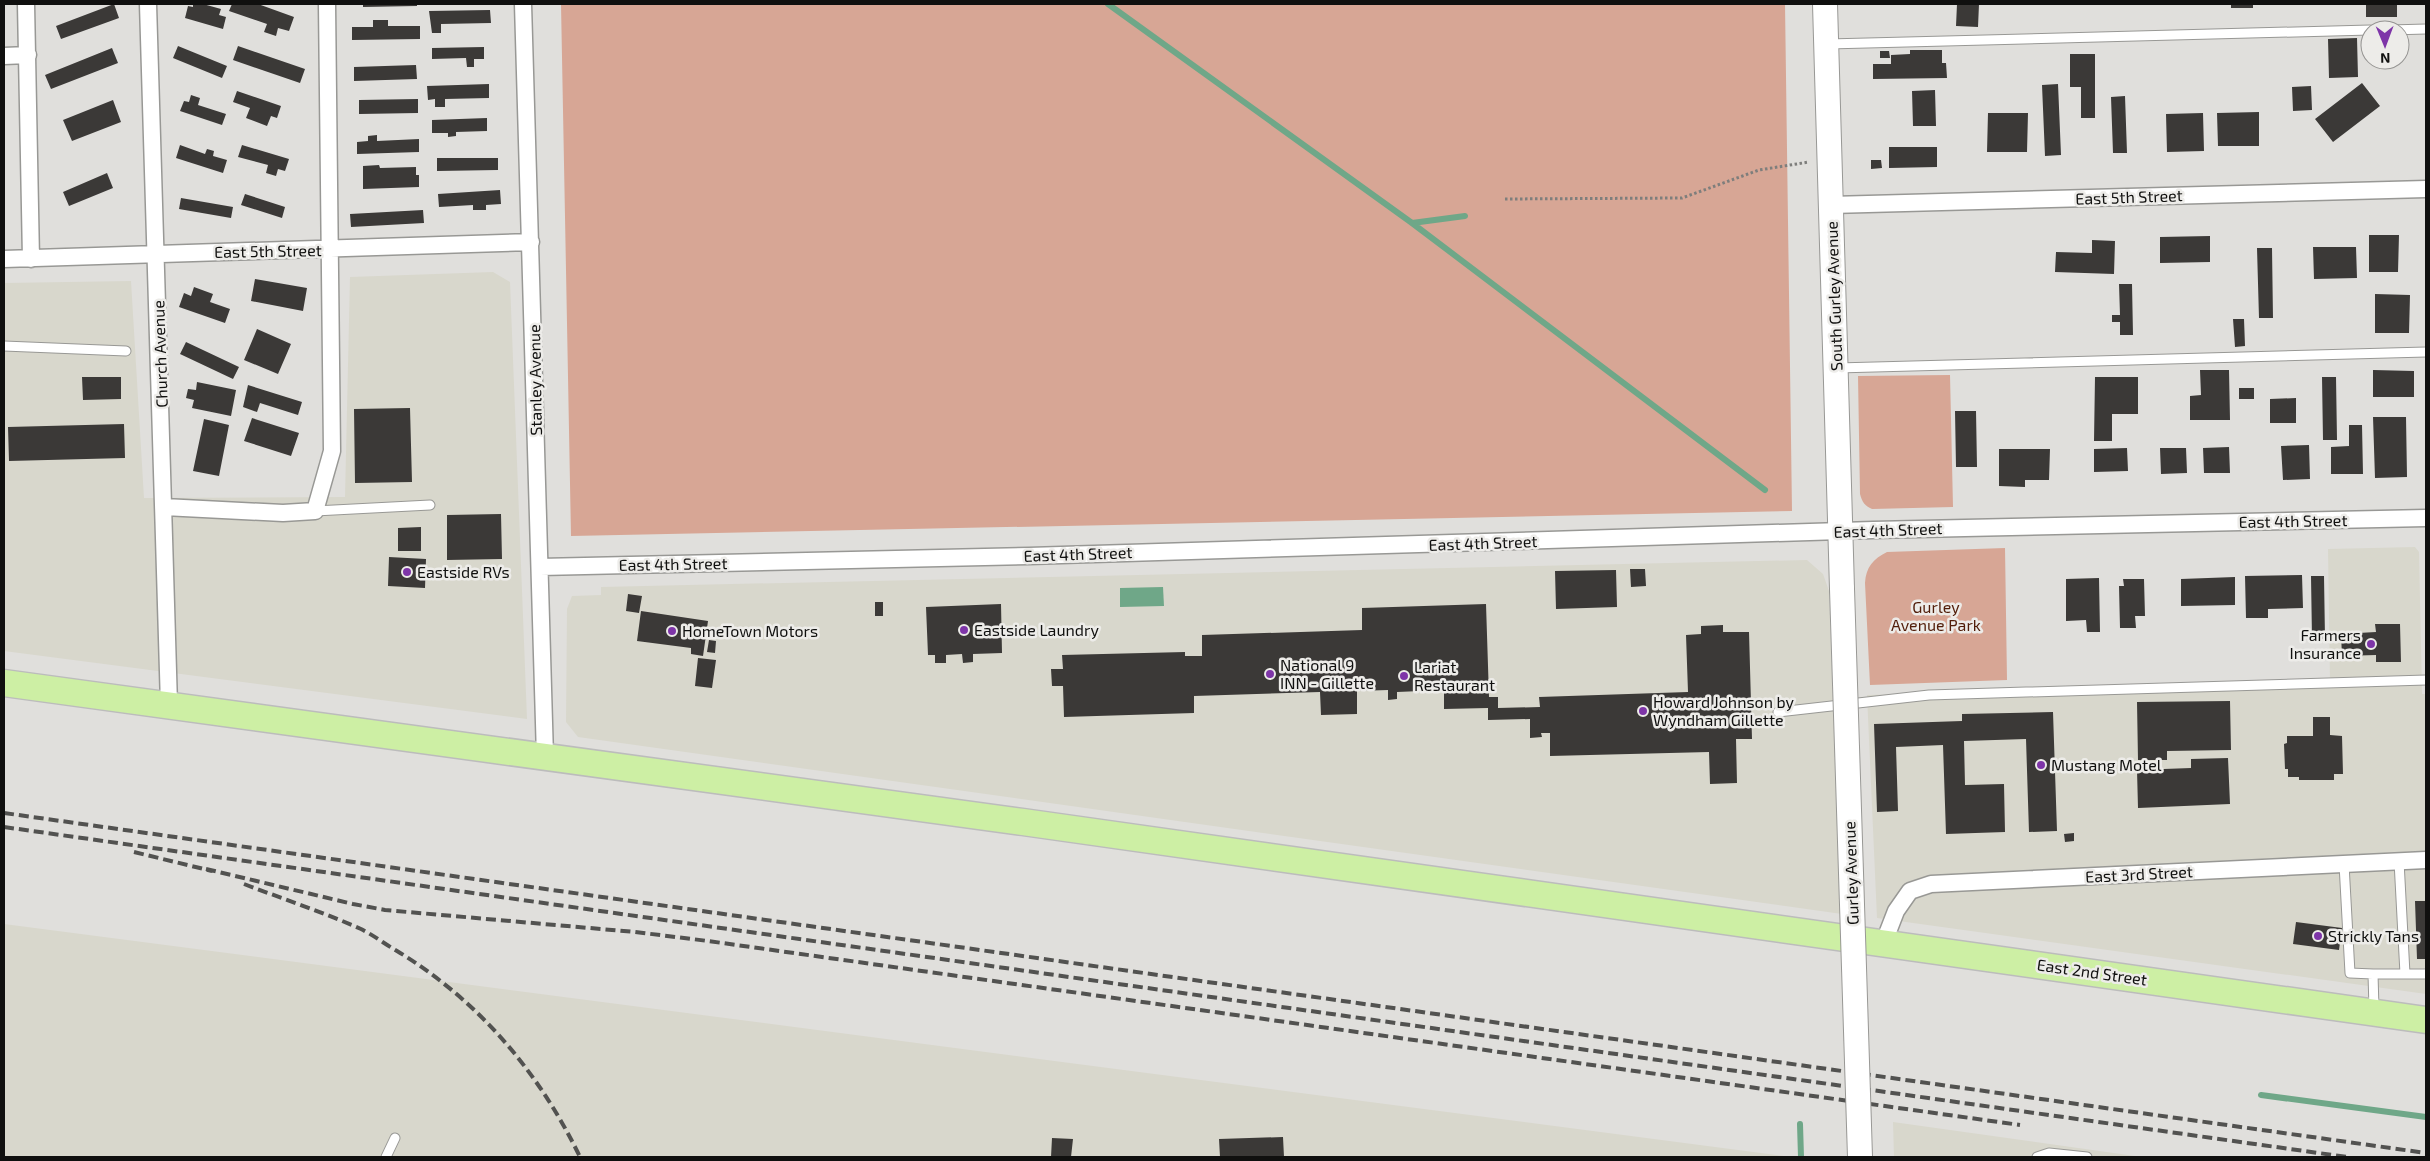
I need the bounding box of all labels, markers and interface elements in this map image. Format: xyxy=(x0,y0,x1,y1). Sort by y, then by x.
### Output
north arrow xyxy=(2360,20,2410,70)
text: N xyxy=(2380,50,2390,67)
street label: East 5th Street xyxy=(2075,185,2183,208)
street label: South Gurley Avenue xyxy=(1821,221,1846,371)
street label: East 5th Street xyxy=(214,240,322,261)
street label: Church Avenue xyxy=(148,300,171,408)
street label: Stanley Avenue xyxy=(524,324,545,436)
street label: East 4th Street xyxy=(2238,510,2348,531)
street label: East 4th Street xyxy=(1833,518,1943,541)
street label: East 4th Street xyxy=(1428,531,1538,554)
street label: East 4th Street xyxy=(1023,542,1133,565)
street label: East 4th Street xyxy=(618,553,728,574)
place label: Eastside RVs xyxy=(417,562,510,581)
marker: Eastside RVs xyxy=(401,566,413,578)
park label: Gurley Avenue Park xyxy=(1891,597,1981,634)
place label: Eastside Laundry xyxy=(974,620,1099,639)
place label: HomeTown Motors xyxy=(682,621,818,640)
marker: Eastside Laundry xyxy=(958,624,970,636)
marker: HomeTown Motors xyxy=(666,625,678,637)
place label: Farmers Insurance xyxy=(2289,625,2361,662)
marker: Farmers Insurance xyxy=(2365,638,2377,650)
place label: National 9 INN - Gillette xyxy=(1280,655,1374,692)
place label: Lariat Restaurant xyxy=(1414,657,1495,694)
marker: National 9 INN - Gillette xyxy=(1264,668,1276,680)
marker: Lariat Restaurant xyxy=(1398,670,1410,682)
place label: Howard Johnson by Wyndham Gillette xyxy=(1653,692,1795,729)
marker: Howard Johnson by Wyndham Gillette xyxy=(1637,705,1649,717)
place label: Mustang Motel xyxy=(2051,755,2162,774)
marker: Mustang Motel xyxy=(2035,759,2047,771)
street label: Gurley Avenue xyxy=(1839,821,1862,925)
street label: East 3rd Street xyxy=(2085,861,2193,886)
place label: Strickly Tans xyxy=(2328,926,2419,945)
marker: Strickly Tans xyxy=(2312,930,2324,942)
street label: East 2nd Street xyxy=(2036,954,2148,989)

